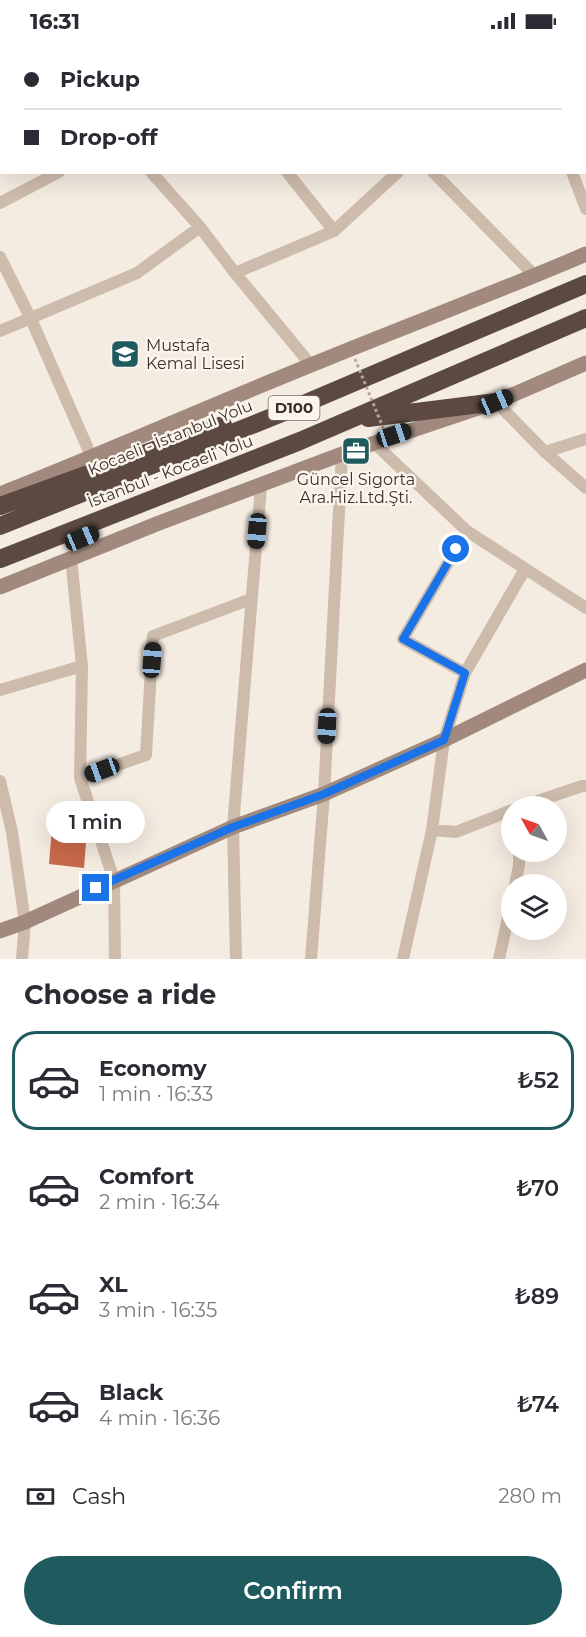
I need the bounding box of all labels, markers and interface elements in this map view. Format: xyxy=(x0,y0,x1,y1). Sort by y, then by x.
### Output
text: 16:31 xyxy=(30,8,80,35)
text: Pickup xyxy=(60,66,140,93)
text: Drop-off xyxy=(60,124,158,151)
place label: Mustafa Kemal Lisesi xyxy=(146,336,245,373)
school or university icon: Mustafa Kemal Lisesi xyxy=(109,338,141,370)
car xyxy=(476,386,516,418)
street label: Kocaeli - İstanbul Yolu xyxy=(85,396,255,479)
road number: D100 xyxy=(268,396,320,420)
car xyxy=(374,421,414,449)
street label: İstanbul - Kocaeli Yolu xyxy=(85,431,256,512)
office icon: Güncel Sigorta Ara.Hiz.Ltd.Şti. xyxy=(340,435,372,467)
place label: Güncel Sigorta Ara.Hiz.Ltd.Şti. xyxy=(297,470,415,507)
car xyxy=(246,512,268,550)
car xyxy=(62,523,102,553)
route start xyxy=(442,535,469,562)
car xyxy=(142,641,162,679)
car xyxy=(317,708,337,744)
car xyxy=(82,755,122,785)
north arrow xyxy=(501,796,567,862)
map controls xyxy=(501,796,567,940)
callout: 1 min xyxy=(46,801,146,843)
text: 1 min xyxy=(69,810,122,834)
route end xyxy=(82,874,109,901)
button: layers xyxy=(501,874,567,940)
text: Choose a ride xyxy=(24,978,216,1011)
icon: car xyxy=(27,1054,81,1108)
text: Economy xyxy=(99,1055,207,1082)
text: ₺52 xyxy=(517,1067,559,1094)
text: 1 min · 16:33 xyxy=(99,1082,213,1106)
icon: car xyxy=(27,1162,81,1216)
text: Comfort xyxy=(99,1163,194,1190)
text: ₺70 xyxy=(516,1175,559,1202)
text: 2 min · 16:34 xyxy=(99,1190,219,1214)
icon: car xyxy=(27,1270,81,1324)
text: XL xyxy=(99,1271,128,1298)
text: ₺89 xyxy=(515,1283,559,1310)
text: 3 min · 16:35 xyxy=(99,1298,217,1322)
icon: car xyxy=(27,1378,81,1432)
text: Black xyxy=(99,1379,163,1406)
text: ₺74 xyxy=(517,1391,559,1418)
text: 4 min · 16:36 xyxy=(99,1406,220,1430)
icon: cash xyxy=(24,1480,57,1513)
text: Cash xyxy=(72,1483,126,1510)
text: 280 m xyxy=(498,1484,562,1508)
button: Confirm xyxy=(24,1556,562,1625)

